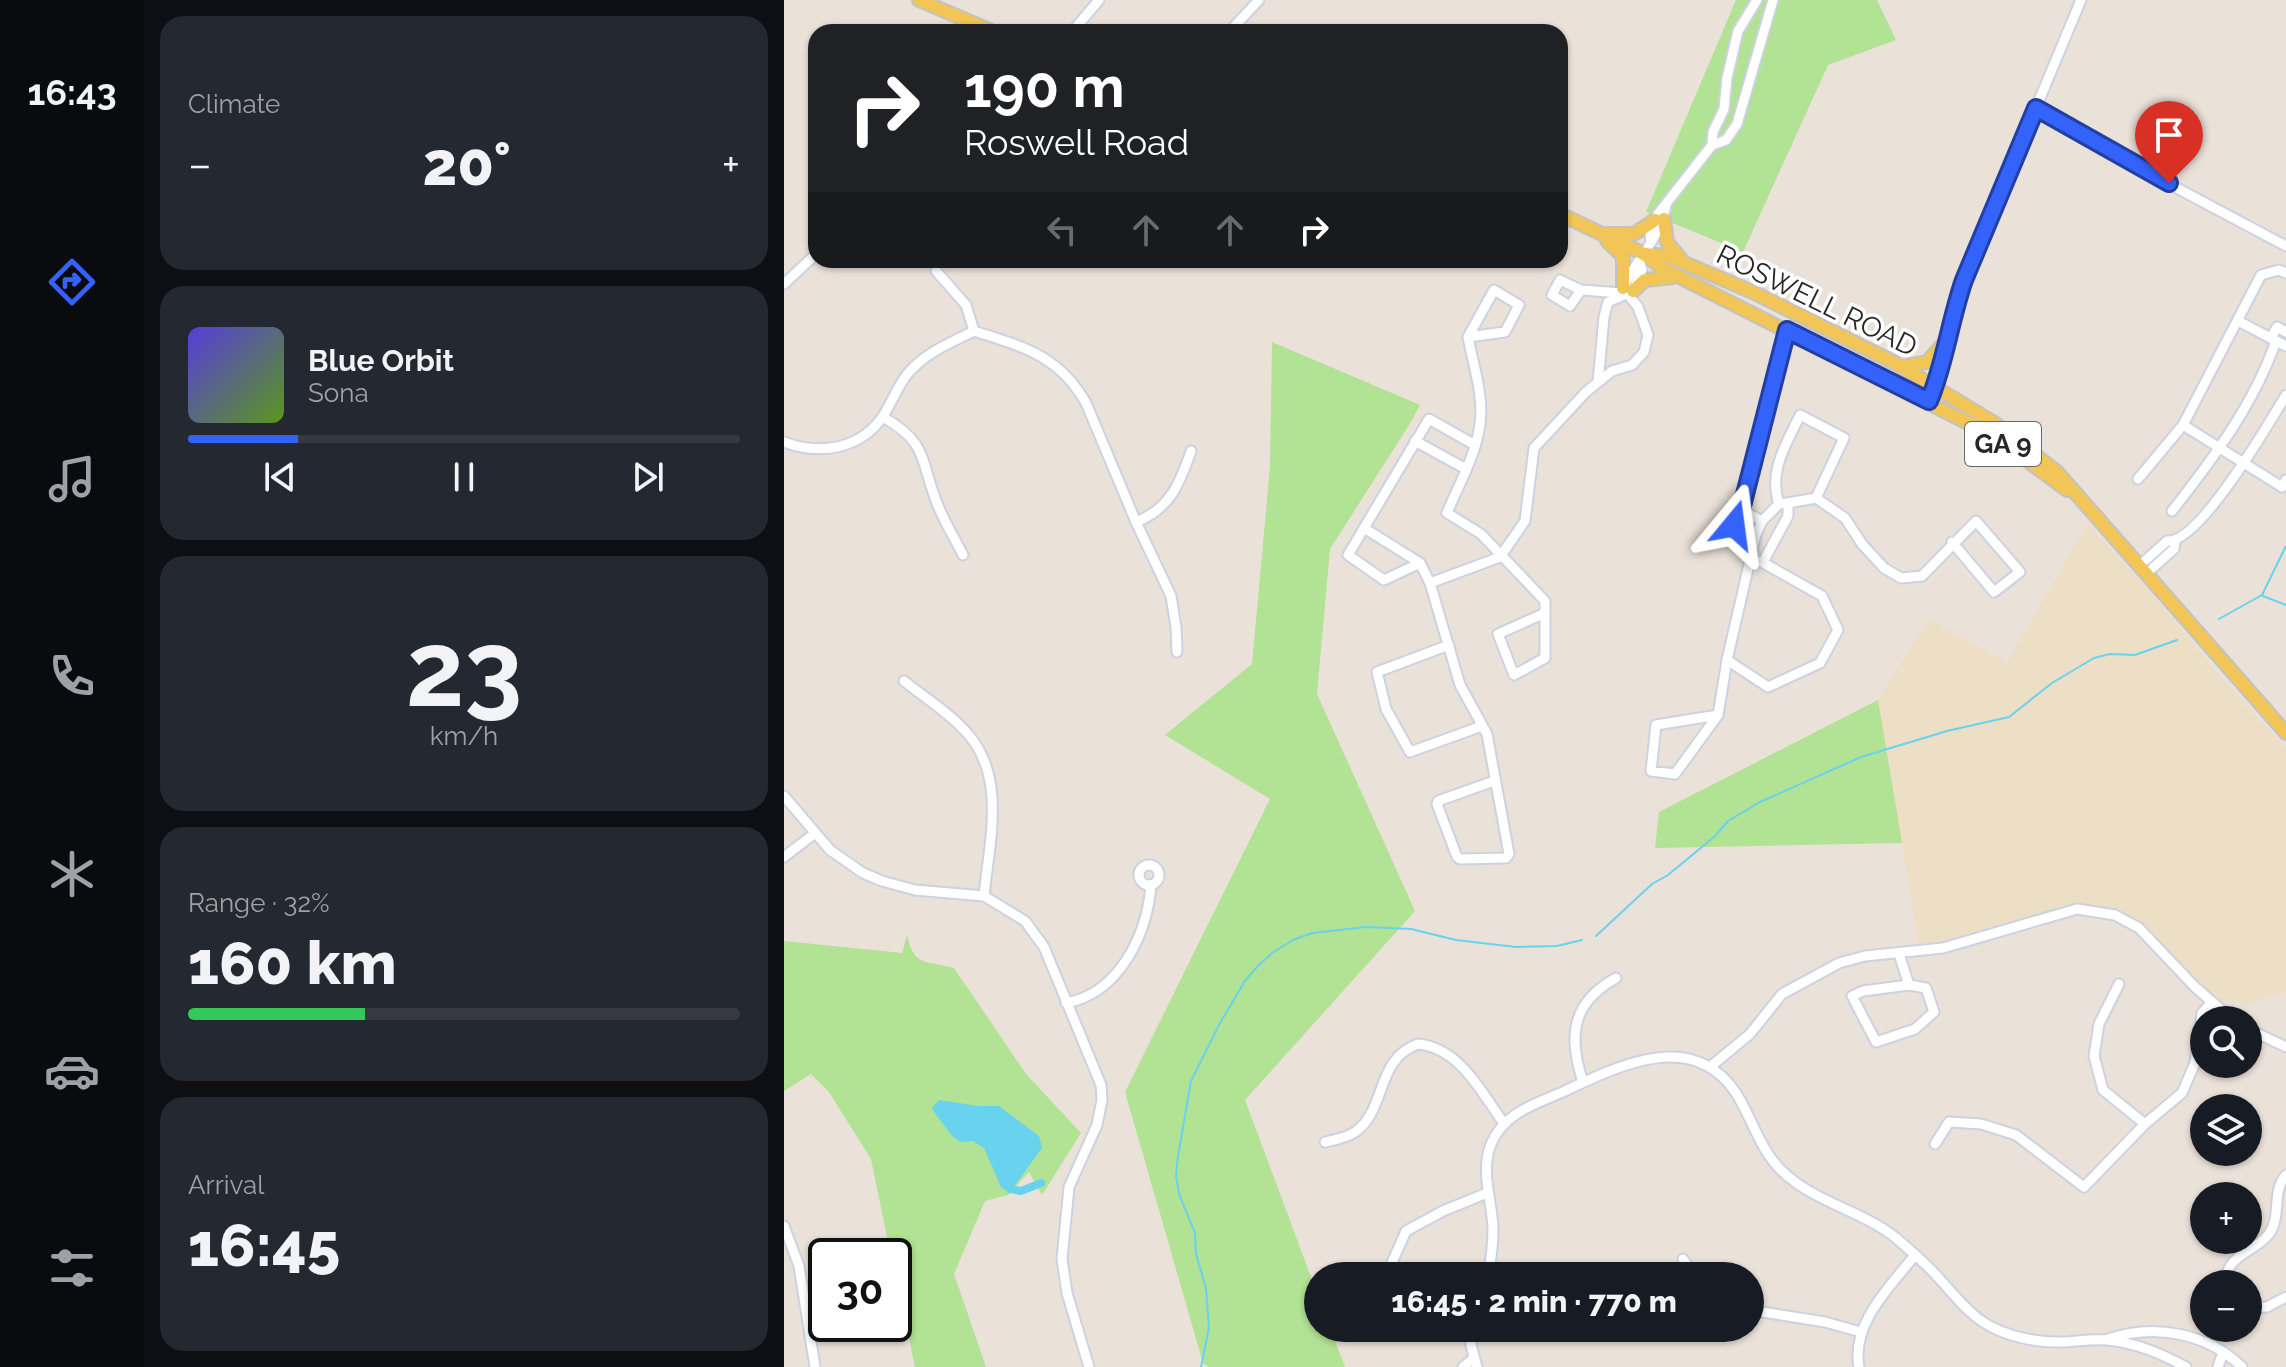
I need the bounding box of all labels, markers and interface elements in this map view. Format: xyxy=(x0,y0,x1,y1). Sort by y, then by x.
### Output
text: 190 m xyxy=(964,54,1125,120)
icon: right xyxy=(832,56,936,160)
text: 16:43 xyxy=(27,71,117,113)
text: Climate xyxy=(188,89,280,119)
pin xyxy=(2135,101,2203,183)
icon: arrive xyxy=(2147,113,2191,157)
text: Roswell Road xyxy=(964,121,1189,163)
text: 20° xyxy=(423,129,511,199)
text: − xyxy=(188,139,212,190)
text: + xyxy=(722,139,740,190)
icon: left xyxy=(1040,208,1084,252)
icon: ahead xyxy=(1124,208,1168,252)
icon: ahead xyxy=(1208,208,1252,252)
icon: right xyxy=(1292,208,1336,252)
street label: ROSWELL ROAD xyxy=(1711,238,1922,363)
icon: directions xyxy=(44,254,100,310)
text: Blue Orbit xyxy=(308,343,454,378)
text: Sona xyxy=(308,378,369,408)
road number: GA 9 xyxy=(1965,422,2041,466)
icon: music xyxy=(44,451,100,507)
icon: previous xyxy=(258,455,302,499)
icon: pause xyxy=(442,455,486,499)
icon: next xyxy=(626,455,670,499)
position arrow xyxy=(1692,483,1776,567)
text: 23 xyxy=(406,608,522,730)
icon: phone xyxy=(44,648,100,704)
text: km/h xyxy=(430,721,498,751)
icon: climate xyxy=(44,846,100,902)
text: Range · 32% xyxy=(188,888,330,918)
text: 160 km xyxy=(188,928,397,998)
map controls xyxy=(2190,1006,2262,1342)
button: search xyxy=(2190,1006,2262,1078)
icon: car xyxy=(44,1043,100,1099)
button: layers xyxy=(2190,1094,2262,1166)
text: Arrival xyxy=(188,1170,264,1200)
button: + xyxy=(2190,1182,2262,1254)
text: 16:45 xyxy=(188,1210,340,1280)
speed limit sign: 30 xyxy=(808,1238,912,1342)
icon: filters xyxy=(44,1240,100,1296)
button: − xyxy=(2190,1270,2262,1342)
text: 16:45 · 2 min · 770 m xyxy=(1391,1284,1677,1319)

